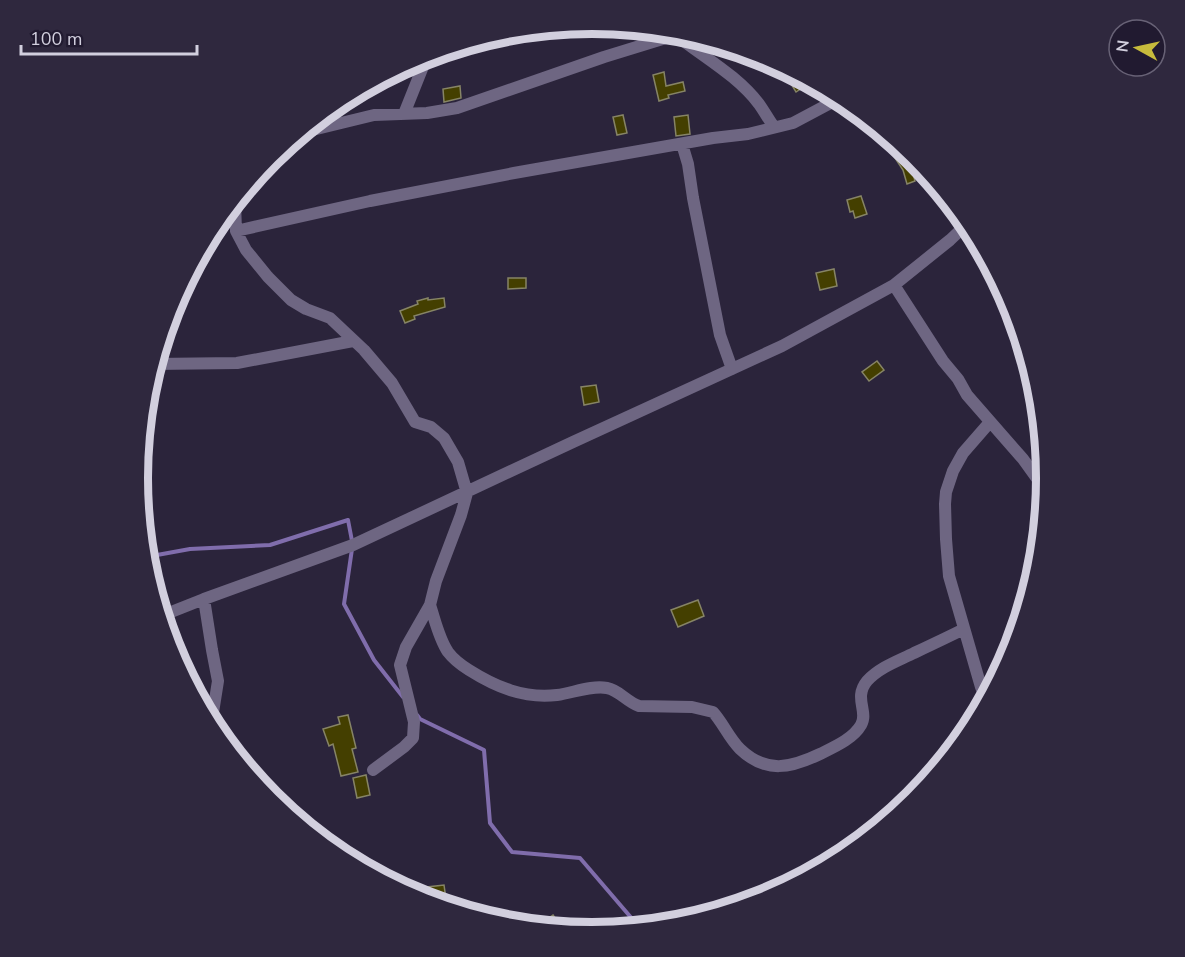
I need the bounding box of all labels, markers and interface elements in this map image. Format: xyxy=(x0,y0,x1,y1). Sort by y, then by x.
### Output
scale bar xyxy=(21,18,196,56)
north arrow xyxy=(1107,18,1167,78)
text: 100 m xyxy=(30,27,82,51)
text: N xyxy=(1111,39,1135,54)

